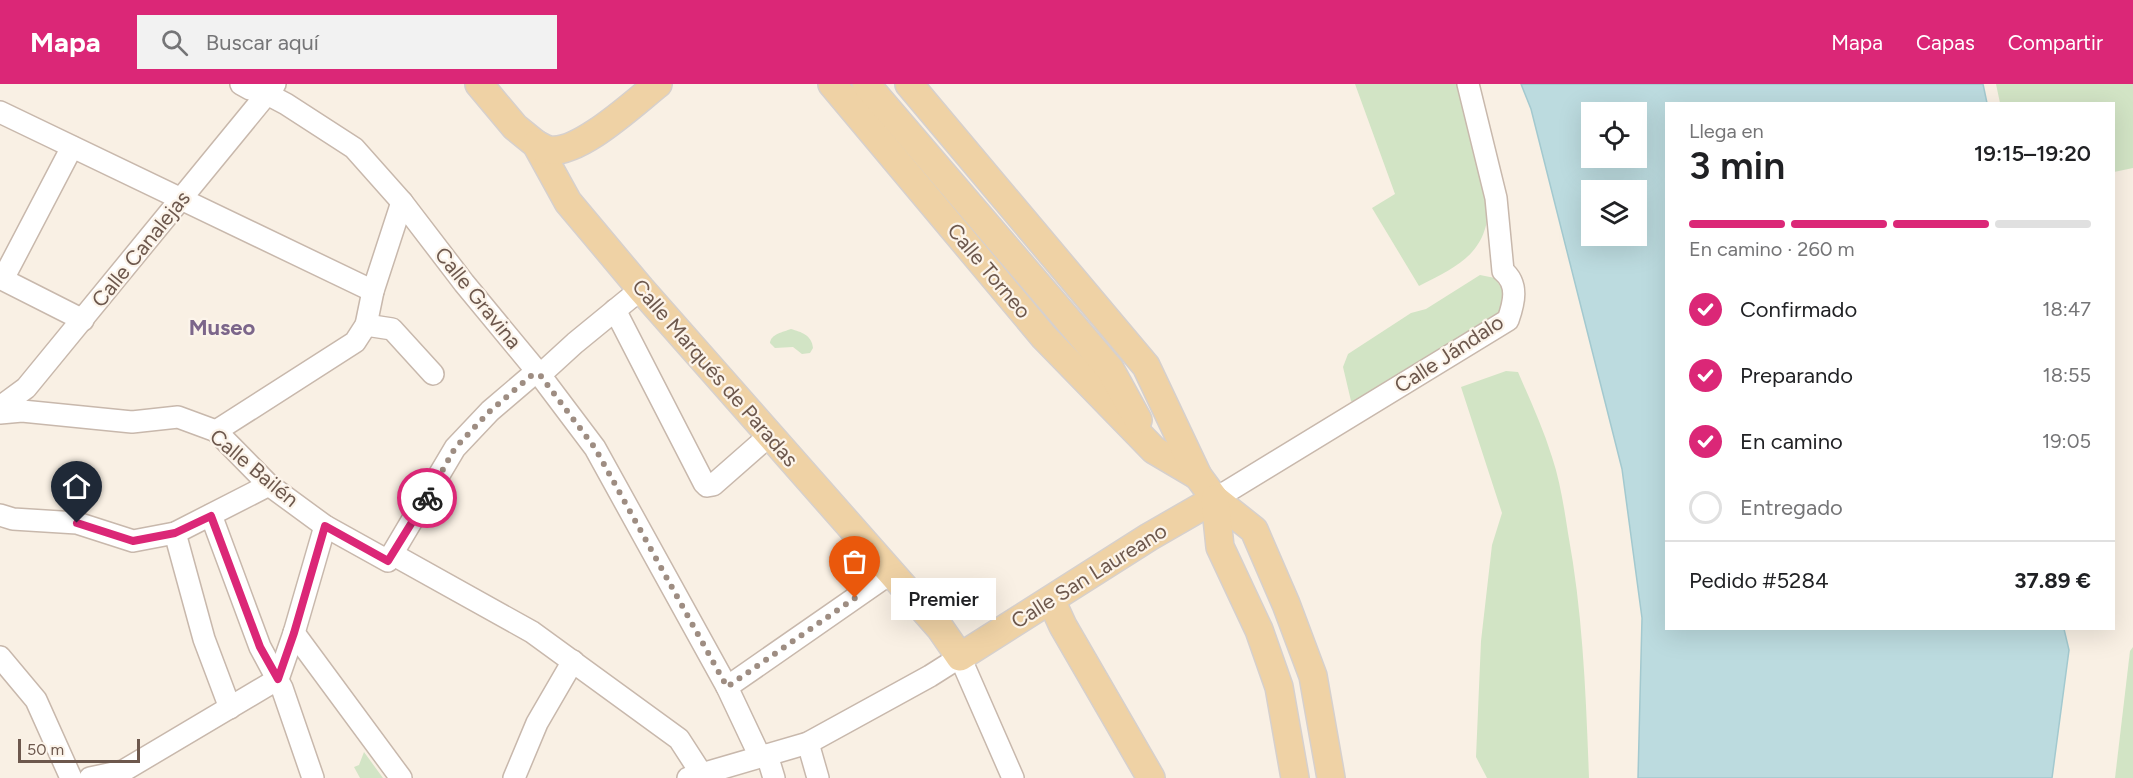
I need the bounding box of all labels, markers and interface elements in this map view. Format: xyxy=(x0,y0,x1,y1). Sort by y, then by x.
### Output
search box xyxy=(137,15,557,69)
text: Mapa xyxy=(30,25,101,59)
icon: search xyxy=(158,26,191,59)
text: Buscar aquí xyxy=(206,29,319,56)
text: Mapa xyxy=(1831,30,1883,55)
text: Capas xyxy=(1916,30,1975,55)
text: Compartir xyxy=(2008,30,2103,55)
map controls xyxy=(1581,102,1647,246)
button: locate xyxy=(1581,102,1647,168)
text: Llega en xyxy=(1689,119,1764,143)
text: 19:15–19:20 xyxy=(1974,140,2091,167)
text: 3 min xyxy=(1689,142,1785,189)
button: layers xyxy=(1581,180,1647,246)
street label: Calle Canalejas xyxy=(86,186,195,312)
street label: Calle Torneo xyxy=(942,218,1036,323)
text: En camino · 260 m xyxy=(1689,237,1855,261)
street label: Calle Gravina xyxy=(430,242,527,354)
street label: Calle Marqués de Paradas xyxy=(627,274,803,471)
icon: check xyxy=(1689,293,1722,326)
text: Confirmado xyxy=(1740,296,1857,323)
text: 18:47 xyxy=(2042,297,2091,321)
street label: Calle Jándalo xyxy=(1390,309,1508,398)
district label: Museo xyxy=(189,314,256,341)
icon: check xyxy=(1689,359,1722,392)
text: Preparando xyxy=(1740,362,1853,389)
text: 18:55 xyxy=(2042,363,2091,387)
street label: Calle Bailén xyxy=(205,423,304,512)
icon: check xyxy=(1689,425,1722,458)
text: En camino xyxy=(1740,428,1843,455)
text: 19:05 xyxy=(2042,429,2091,453)
pin xyxy=(51,461,102,523)
courier xyxy=(397,468,457,528)
icon: home xyxy=(60,470,93,503)
icon: bike xyxy=(411,482,444,515)
text: Entregado xyxy=(1740,494,1843,521)
street label: Calle San Laureano xyxy=(1006,518,1171,634)
pin xyxy=(829,536,880,598)
icon: bag xyxy=(838,545,871,578)
text: Pedido #5284 xyxy=(1689,567,1829,594)
text: 37.89 € xyxy=(2014,567,2091,594)
callout: Premier xyxy=(891,577,996,619)
text: Premier xyxy=(908,587,979,611)
scale bar xyxy=(18,736,140,764)
text: 50 m xyxy=(27,740,64,759)

